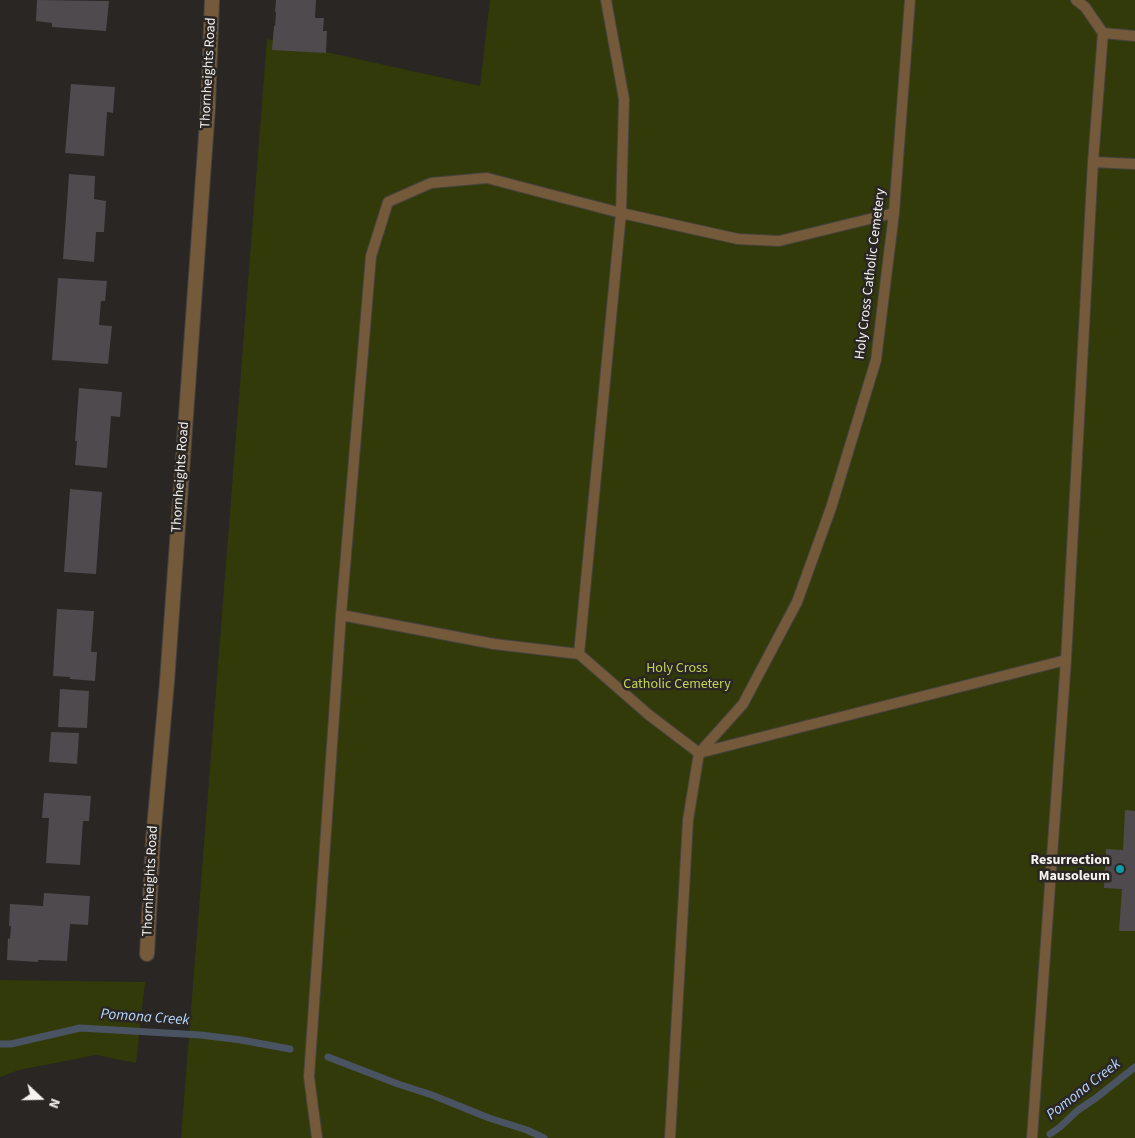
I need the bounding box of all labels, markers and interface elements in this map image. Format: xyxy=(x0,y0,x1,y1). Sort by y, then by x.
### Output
street label: Thornheights Road xyxy=(198,17,220,129)
street label: Holy Cross Catholic Cemetery xyxy=(852,188,890,360)
street label: Thornheights Road xyxy=(169,421,193,533)
park label: Holy Cross Catholic Cemetery xyxy=(623,661,731,694)
street label: Thornheights Road xyxy=(140,825,162,937)
place label: Resurrection Mausoleum xyxy=(1030,853,1110,886)
marker: Resurrection Mausoleum xyxy=(1114,863,1126,875)
water label: Pomona Creek xyxy=(100,1006,190,1030)
water label: Pomona Creek xyxy=(1043,1055,1125,1125)
north arrow xyxy=(15,1073,65,1123)
text: N xyxy=(43,1095,65,1111)

